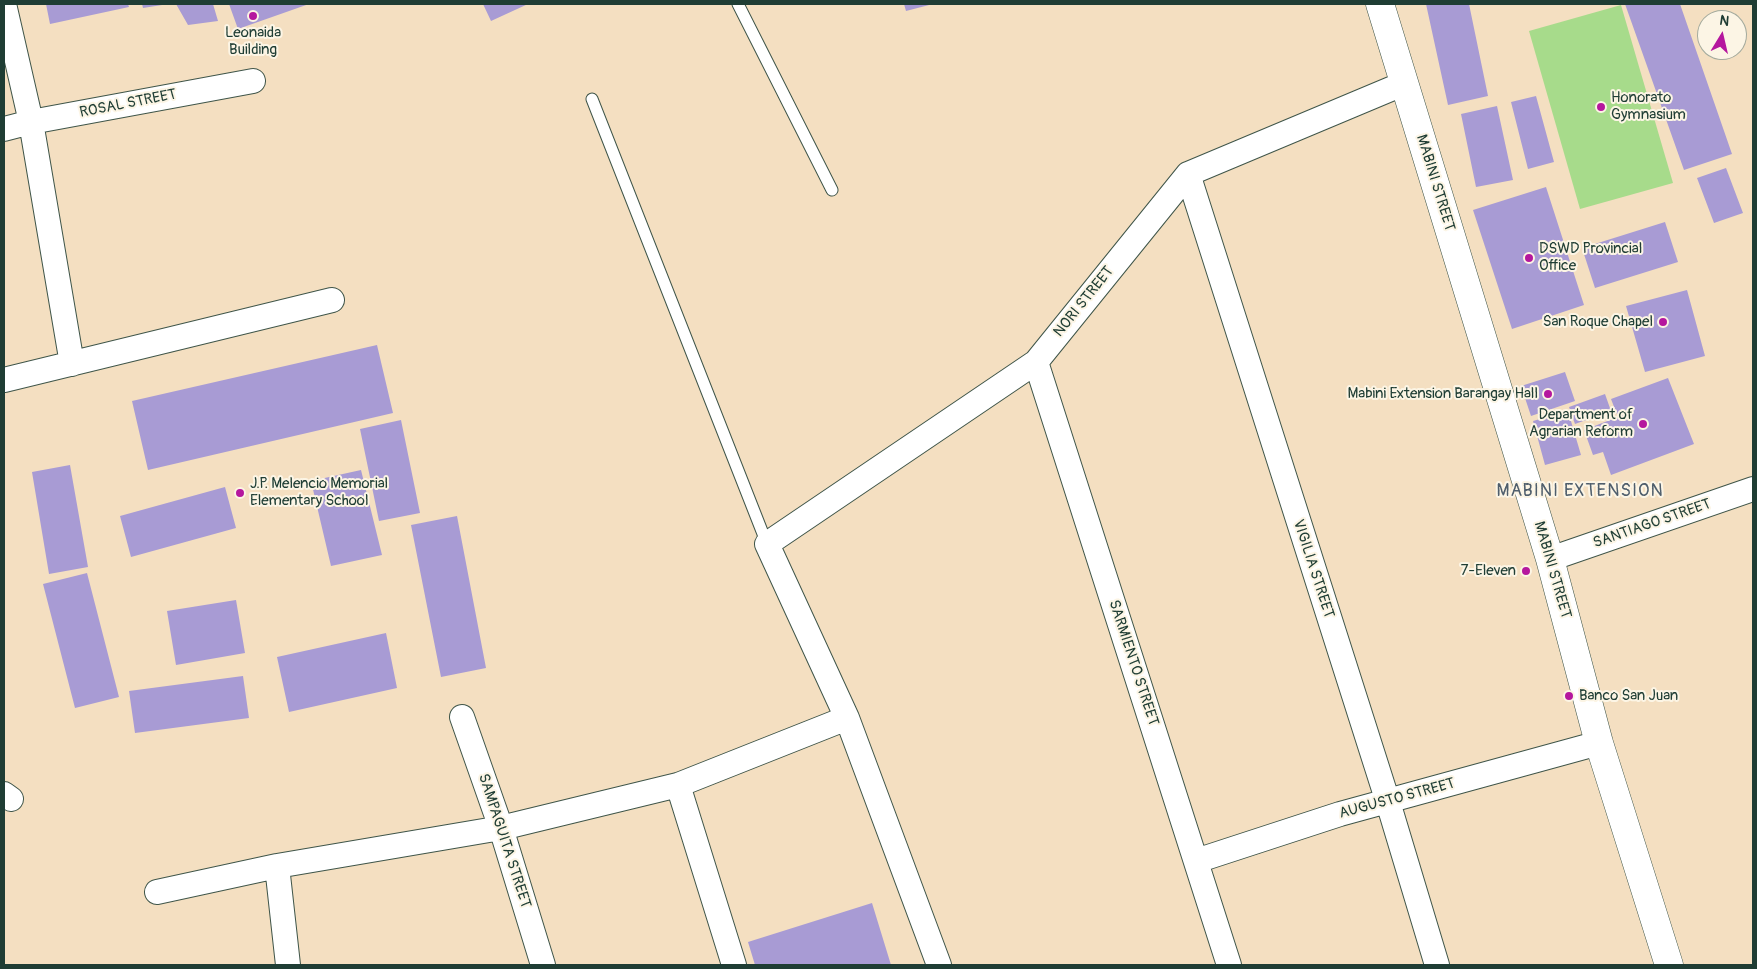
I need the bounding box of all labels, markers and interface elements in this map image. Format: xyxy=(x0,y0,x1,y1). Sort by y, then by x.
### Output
marker: Leonaida Building xyxy=(247,10,259,22)
north arrow xyxy=(1697,10,1747,60)
text: N xyxy=(1718,12,1730,30)
place label: Leonaida Building xyxy=(225,24,281,59)
street label: ROSAL STREET xyxy=(78,86,178,122)
place label: Honorato Gymnasium xyxy=(1611,89,1686,124)
marker: Honorato Gymnasium xyxy=(1595,101,1607,113)
street label: MABINI STREET xyxy=(1412,132,1458,234)
place label: DSWD Provincial Office xyxy=(1539,240,1642,275)
marker: DSWD Provincial Office xyxy=(1523,252,1535,264)
street label: NORI STREET xyxy=(1050,263,1118,341)
place label: San Roque Chapel xyxy=(1543,313,1653,331)
marker: San Roque Chapel xyxy=(1657,316,1669,328)
place label: Mabini Extension Barangay Hall xyxy=(1347,385,1538,403)
marker: Mabini Extension Barangay Hall xyxy=(1542,388,1554,400)
place label: Department of Agrarian Reform xyxy=(1529,406,1633,441)
marker: Department of Agrarian Reform xyxy=(1637,418,1649,430)
place label: J.P. Melencio Memorial Elementary School xyxy=(250,475,388,510)
district label: MABINI EXTENSION xyxy=(1494,480,1666,502)
marker: J.P. Melencio Memorial Elementary School xyxy=(234,487,246,499)
street label: SANTIAGO STREET xyxy=(1591,495,1713,553)
street label: VIGILIA STREET xyxy=(1289,517,1337,621)
street label: MABINI STREET xyxy=(1530,519,1574,621)
place label: 7-Eleven xyxy=(1461,562,1516,580)
marker: 7-Eleven xyxy=(1520,565,1532,577)
street label: SARMIENTO STREET xyxy=(1104,598,1162,728)
place label: Banco San Juan xyxy=(1579,687,1678,705)
marker: Banco San Juan xyxy=(1563,690,1575,702)
street label: SAMPAGUITA STREET xyxy=(474,772,534,910)
street label: AUGUSTO STREET xyxy=(1337,775,1457,823)

